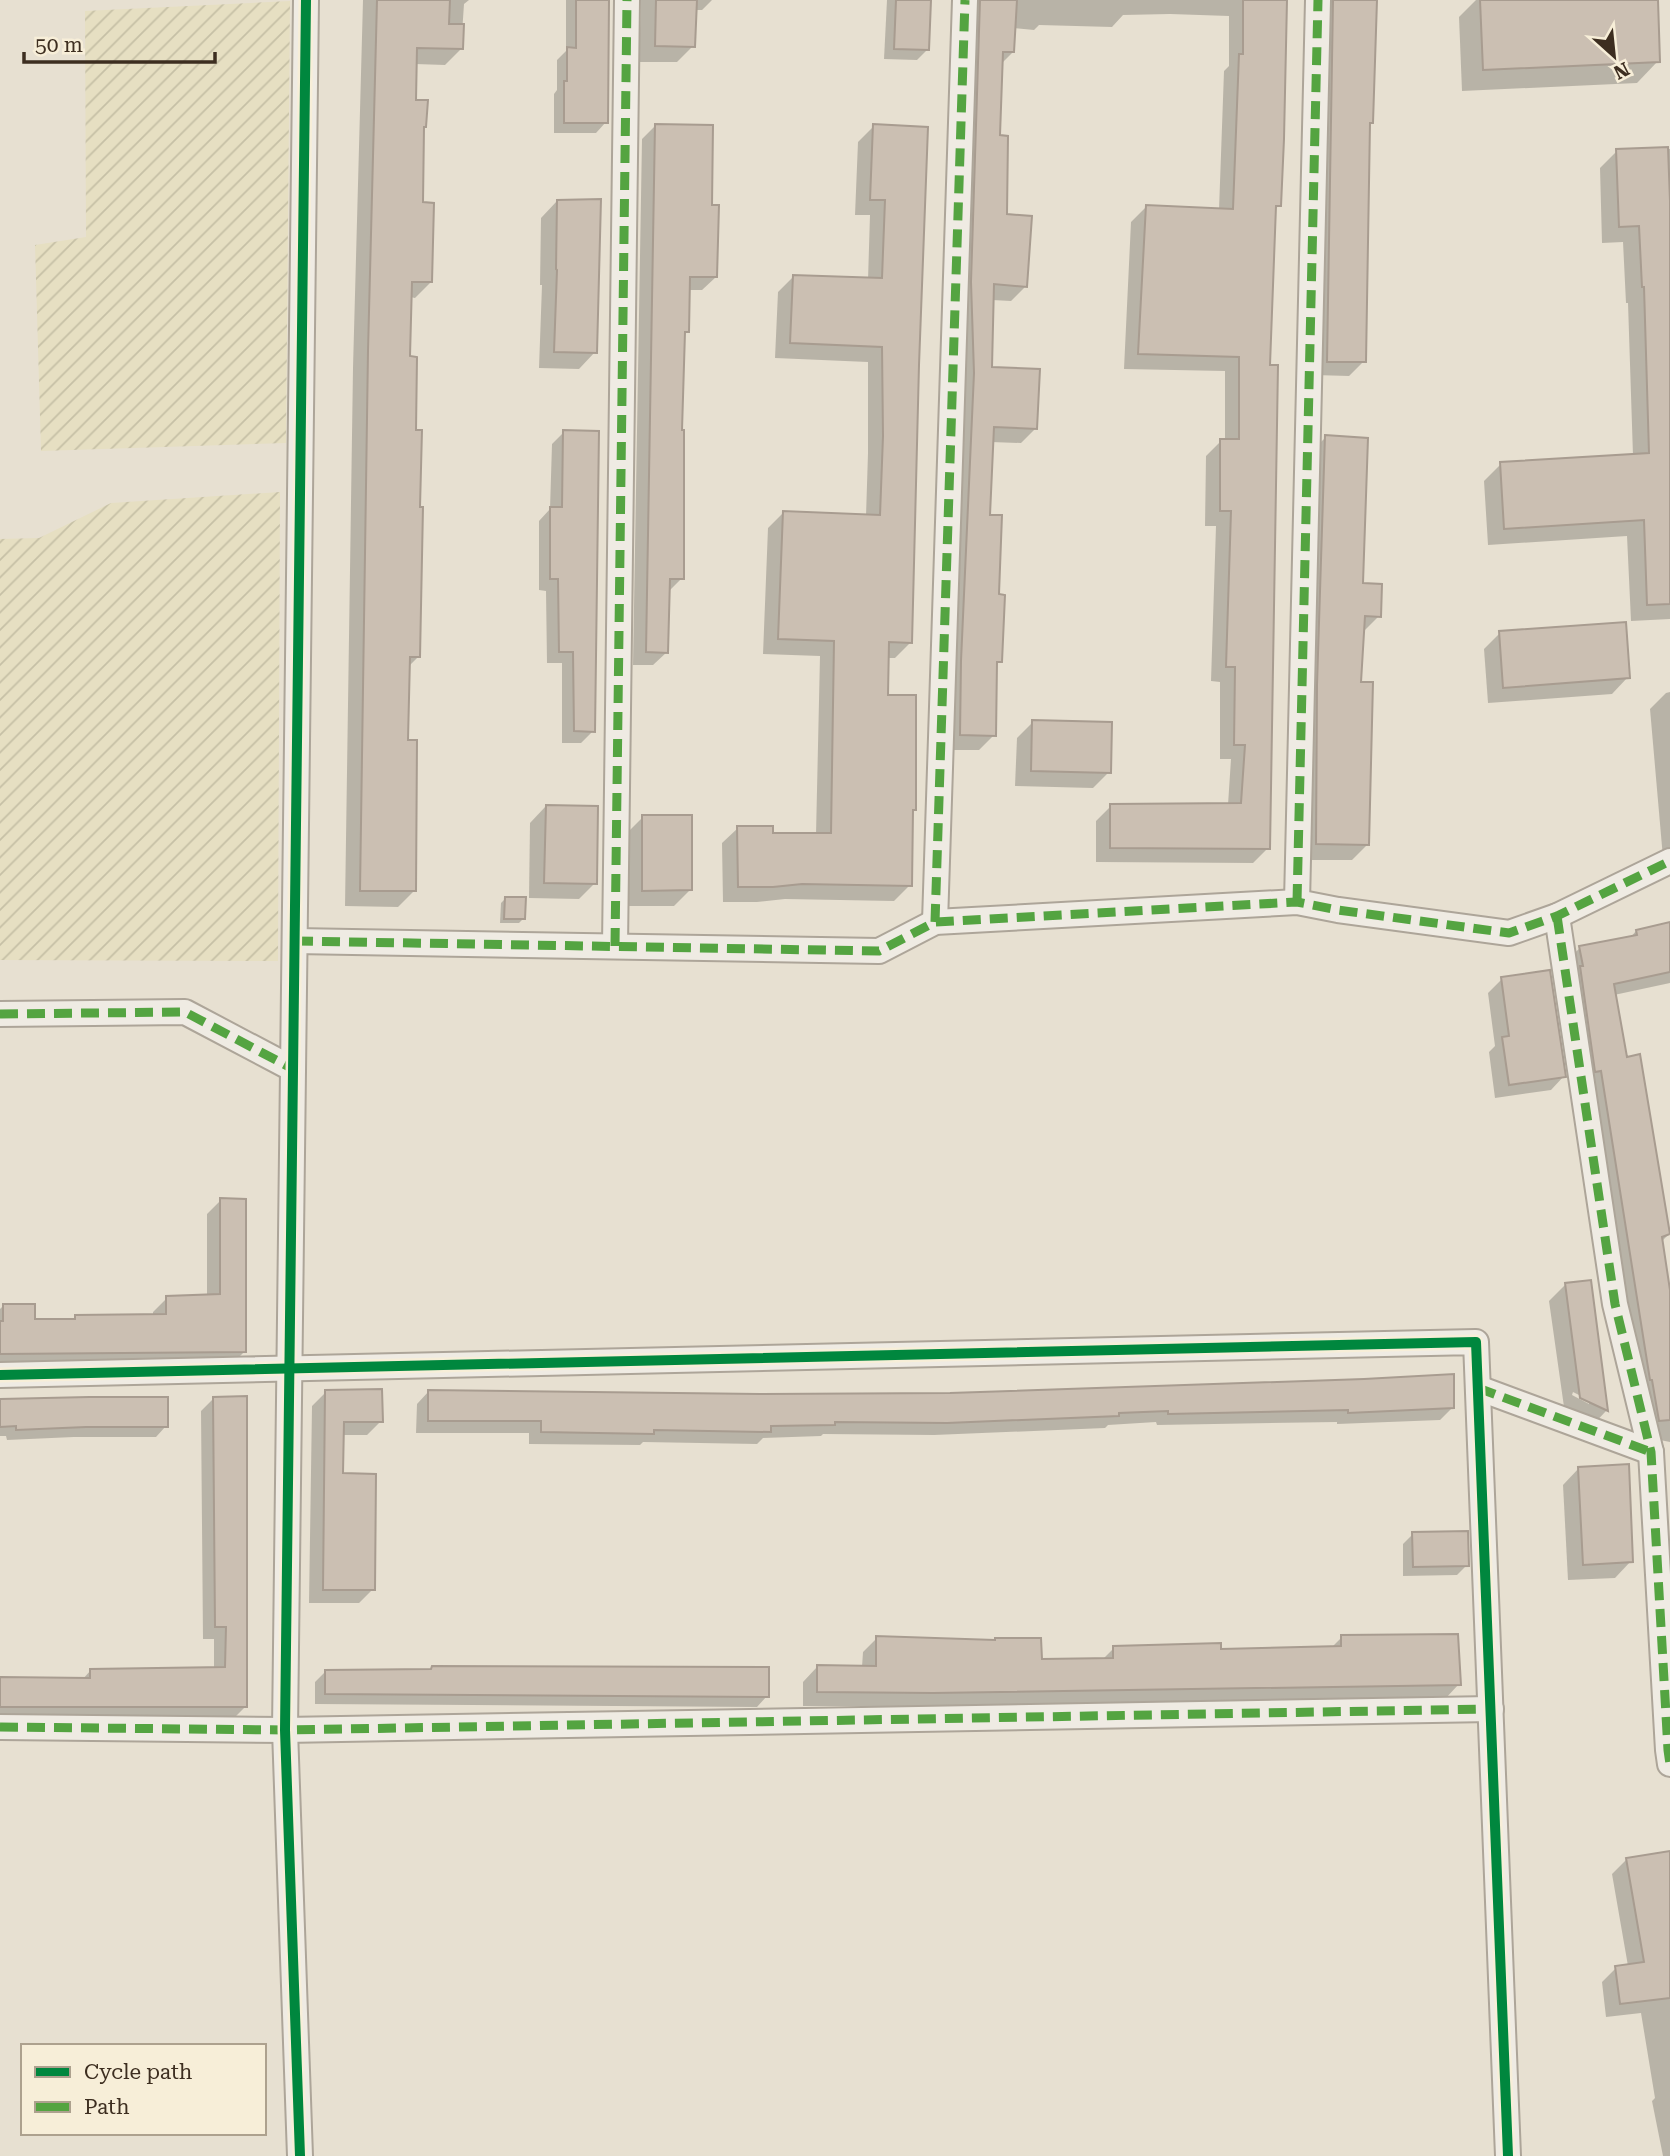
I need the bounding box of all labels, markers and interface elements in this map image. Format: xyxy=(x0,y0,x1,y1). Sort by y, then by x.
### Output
scale bar xyxy=(24,21,215,65)
north arrow xyxy=(1579,21,1649,91)
text: 50 m xyxy=(35,33,83,57)
text: N xyxy=(1609,57,1633,84)
legend xyxy=(21,2044,266,2135)
text: Cycle path xyxy=(84,2060,193,2084)
text: Path xyxy=(84,2095,130,2119)

